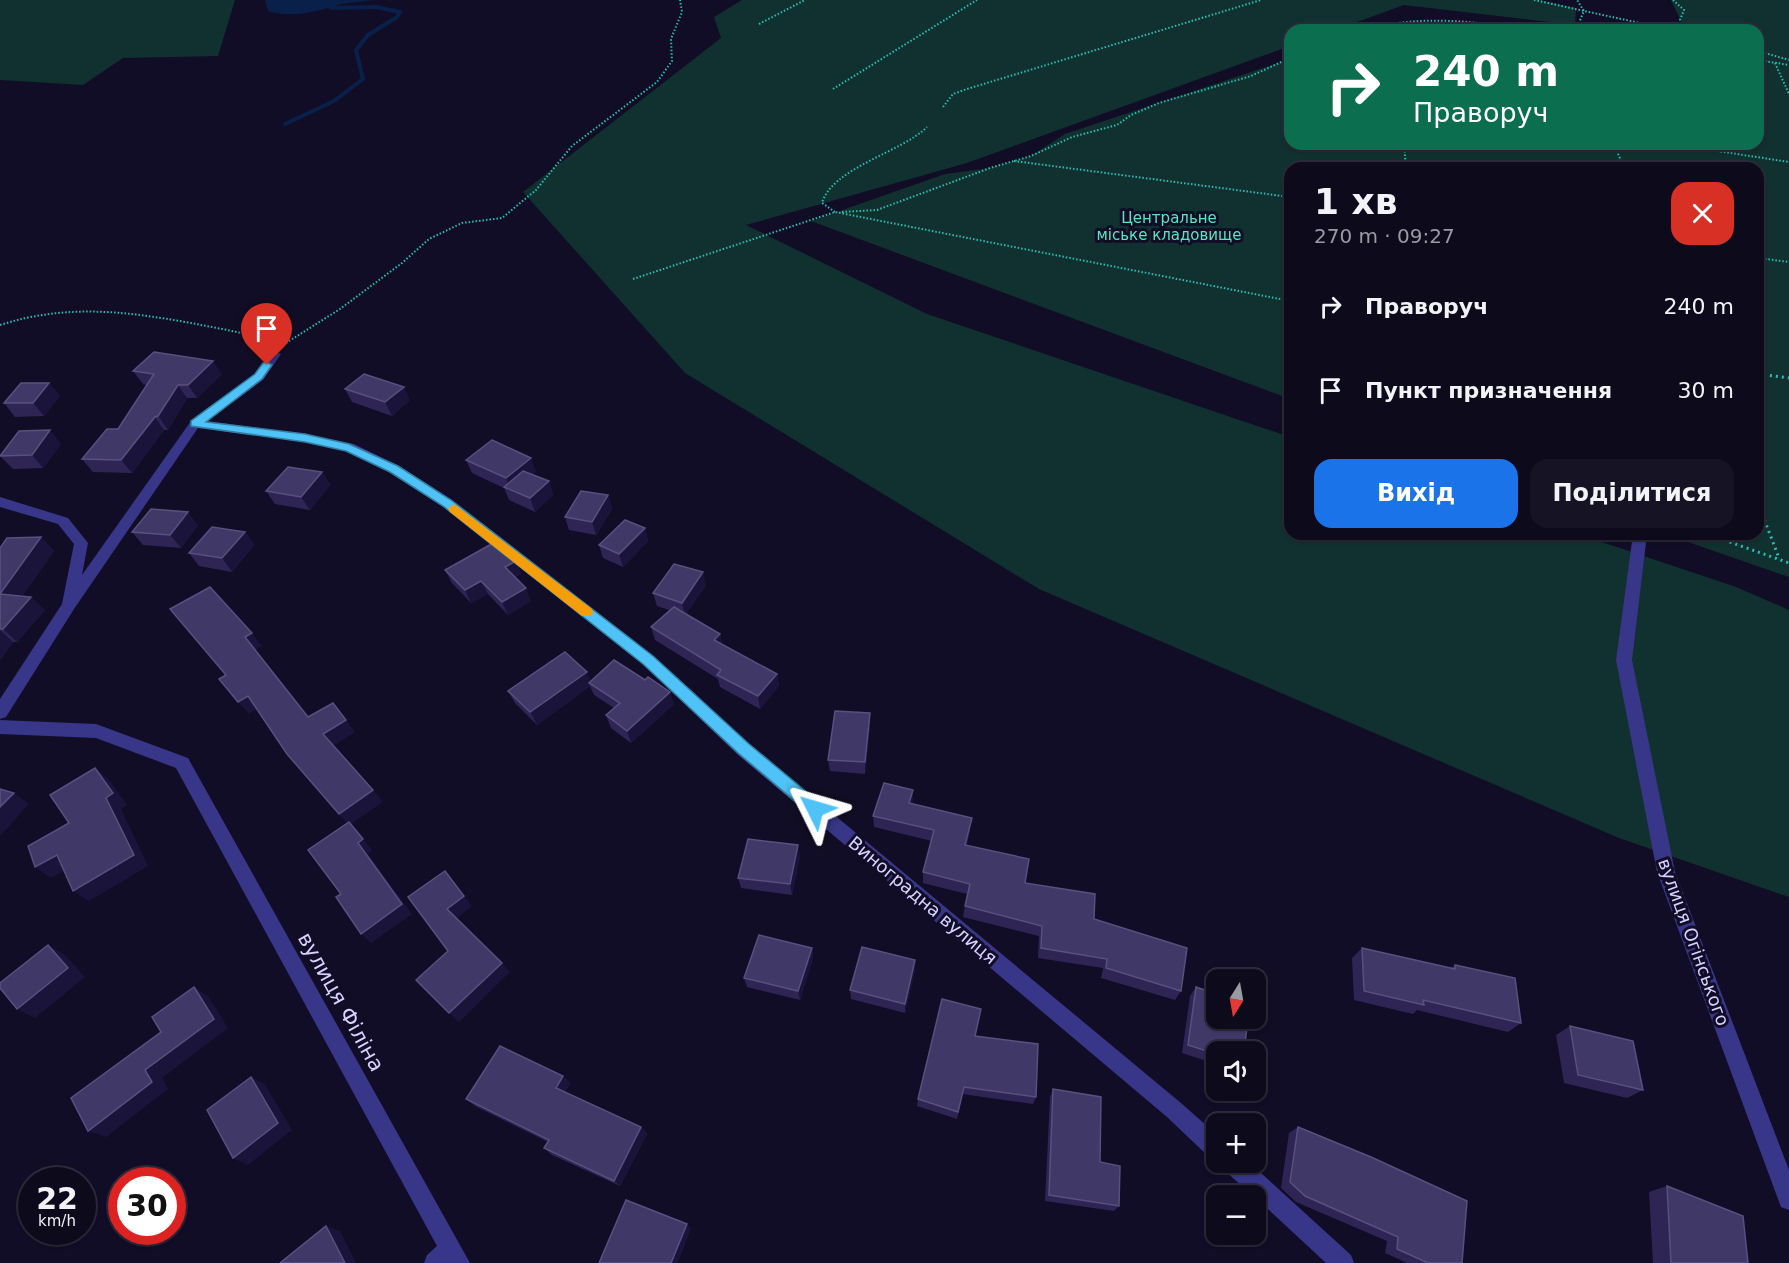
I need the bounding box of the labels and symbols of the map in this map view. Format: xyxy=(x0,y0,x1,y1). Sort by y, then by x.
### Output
park label: Центральне міське кладовище xyxy=(1097,209,1241,244)
pin xyxy=(241,303,292,365)
position arrow xyxy=(783,777,847,841)
street label: Виноградна вулиця xyxy=(845,832,1001,968)
street label: вулиця Огінського xyxy=(1654,855,1734,1029)
street label: вулиця Філіна xyxy=(293,928,389,1076)
north arrow xyxy=(1206,969,1266,1029)
speed limit sign: 30 xyxy=(108,1167,186,1245)

